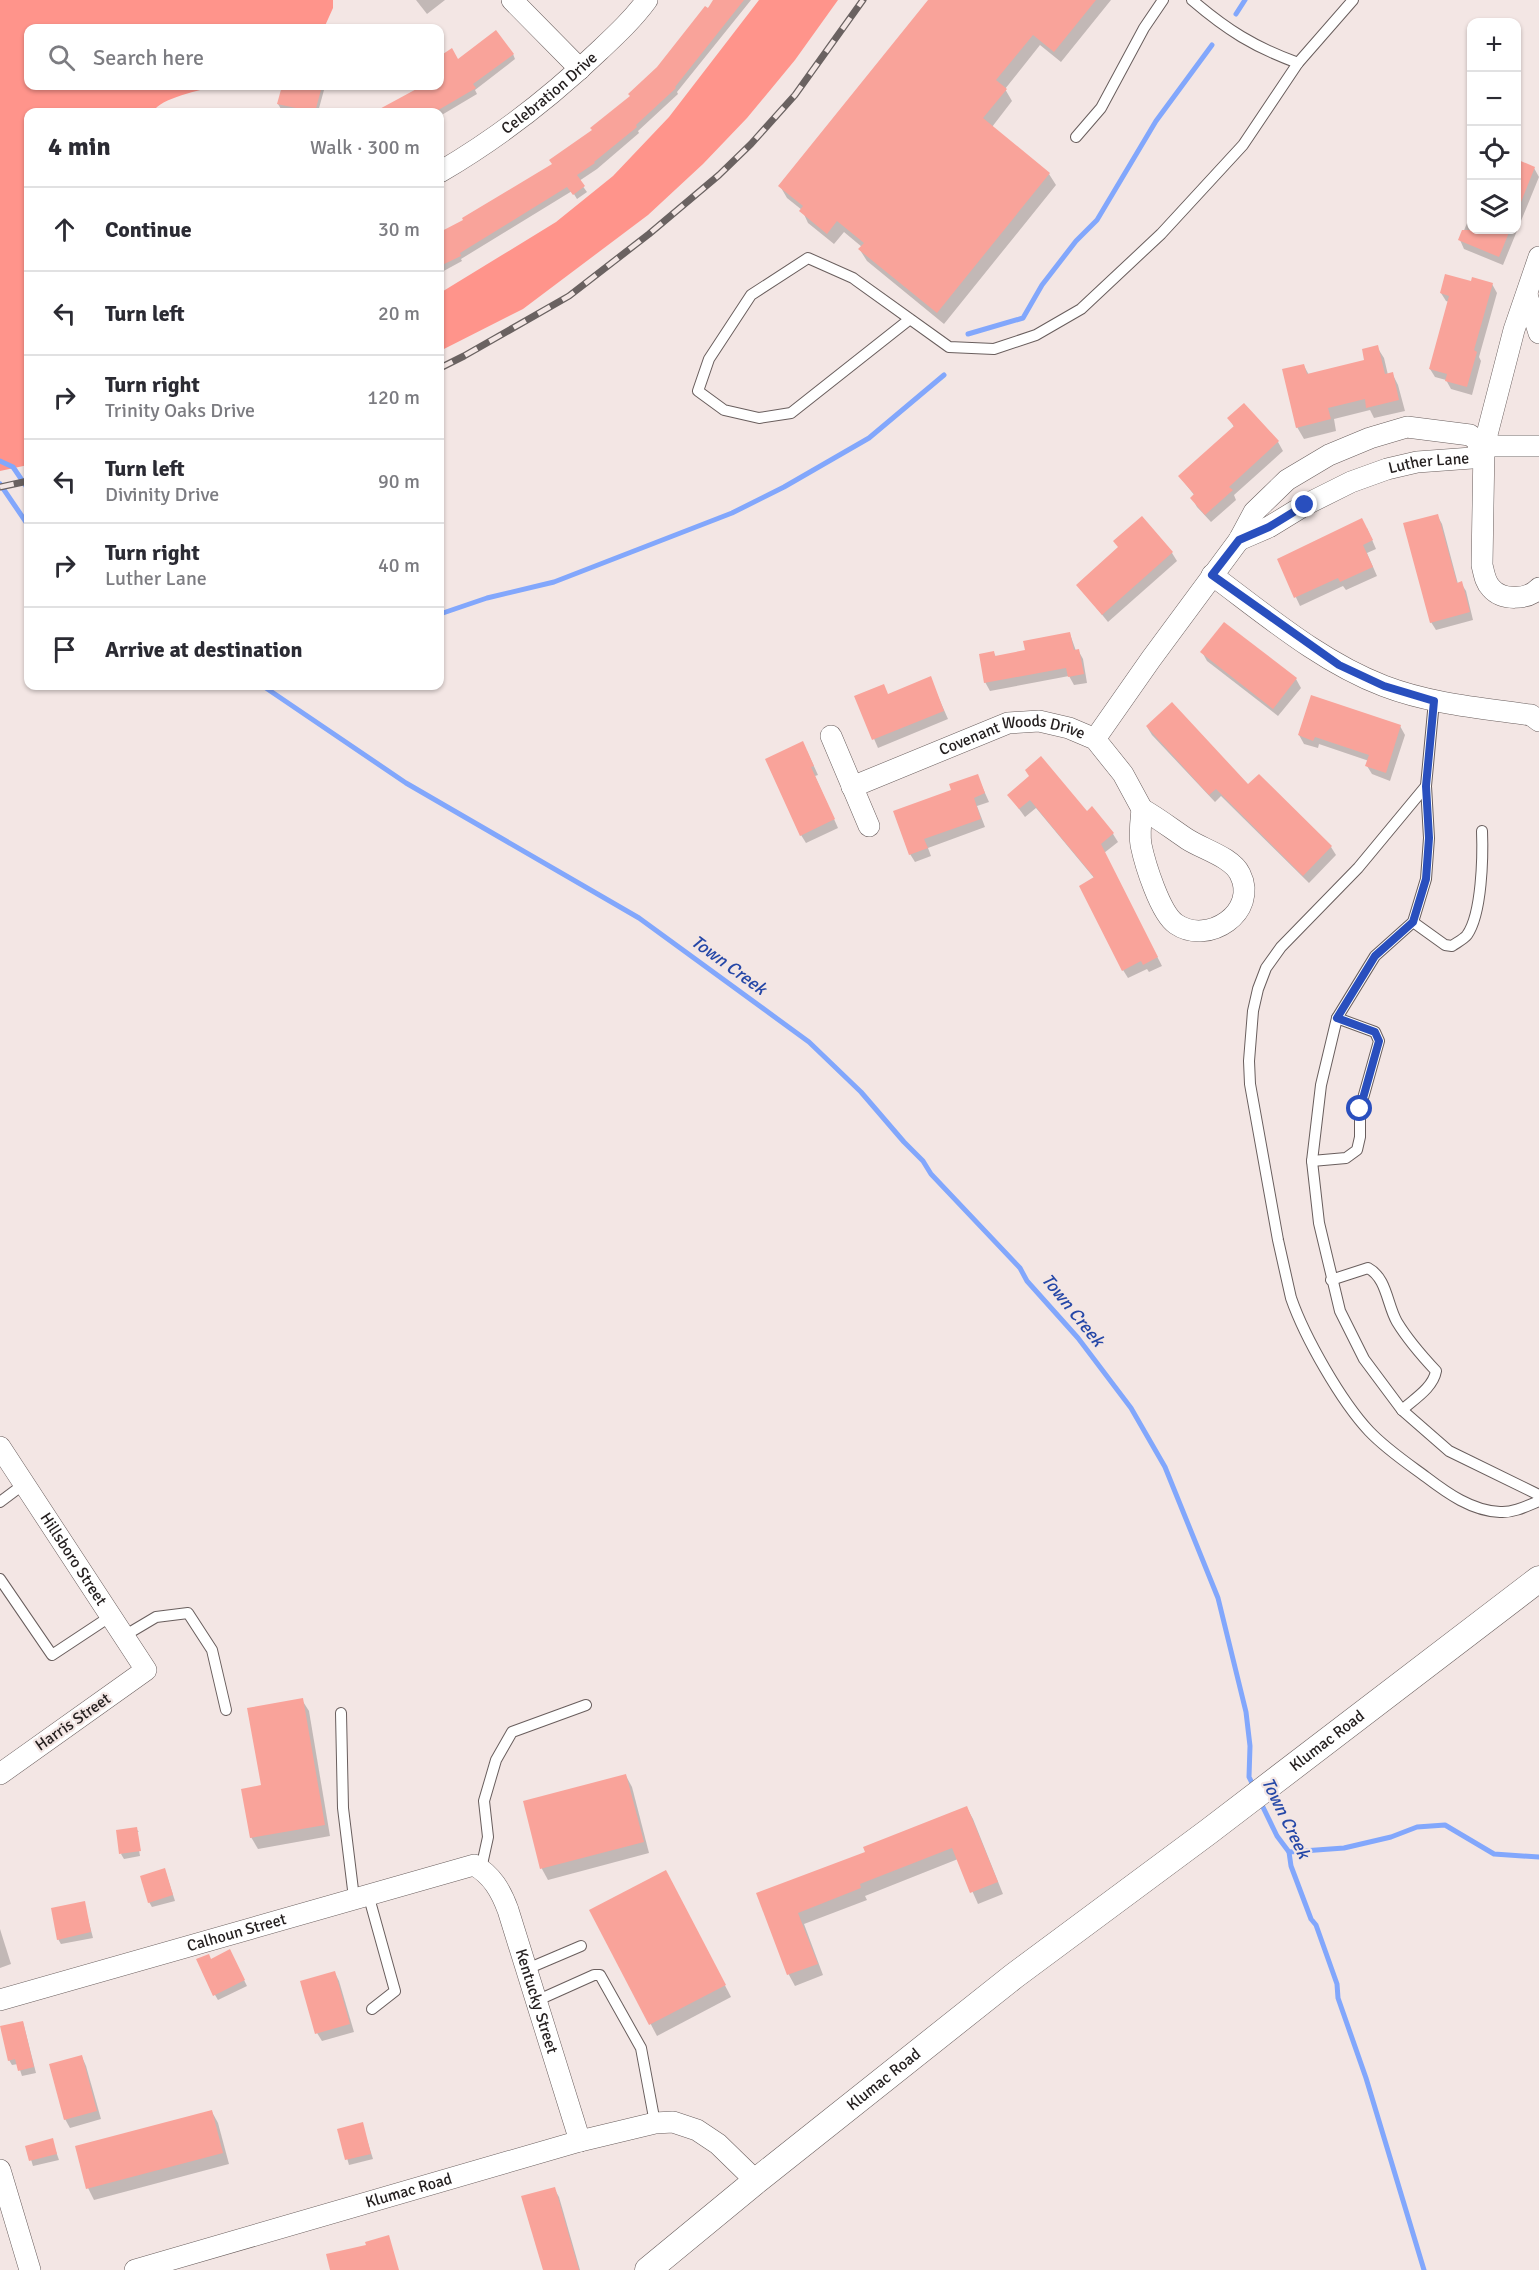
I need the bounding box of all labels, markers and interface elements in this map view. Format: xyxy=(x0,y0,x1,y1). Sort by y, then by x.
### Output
map controls xyxy=(1467,18,1521,234)
button: + xyxy=(1467,18,1521,72)
search box xyxy=(24,24,444,90)
icon: search xyxy=(45,41,78,74)
text: Search here xyxy=(93,44,204,71)
street label: Celebration Drive xyxy=(497,48,602,139)
button: − xyxy=(1467,72,1521,126)
button: locate xyxy=(1467,126,1521,180)
text: 4 min xyxy=(48,131,111,163)
text: Walk · 300 m xyxy=(310,135,420,160)
button: layers xyxy=(1467,180,1521,234)
icon: ahead xyxy=(48,213,81,246)
text: Continue xyxy=(105,216,192,243)
text: 30 m xyxy=(378,217,420,242)
icon: left xyxy=(48,297,81,330)
text: Turn left xyxy=(105,300,185,327)
text: 20 m xyxy=(378,301,420,326)
text: Turn right xyxy=(105,371,200,398)
icon: right xyxy=(48,381,81,414)
text: 120 m xyxy=(367,385,420,410)
text: Trinity Oaks Drive xyxy=(105,398,255,423)
street label: Luther Lane xyxy=(1386,448,1470,478)
text: Turn left xyxy=(105,455,185,482)
icon: left xyxy=(48,465,81,498)
text: 90 m xyxy=(378,469,420,494)
text: Divinity Drive xyxy=(105,482,219,507)
route end xyxy=(1291,491,1317,517)
text: Turn right xyxy=(105,539,200,566)
icon: right xyxy=(48,549,81,582)
text: 40 m xyxy=(378,553,420,578)
text: Luther Lane xyxy=(105,566,207,591)
icon: arrive xyxy=(48,633,81,666)
text: Arrive at destination xyxy=(105,636,302,663)
street label: Covenant Woods Drive xyxy=(936,711,1088,760)
water label: Town Creek xyxy=(687,930,772,1001)
route start xyxy=(1346,1095,1372,1121)
water label: Town Creek xyxy=(1037,1269,1110,1352)
street label: Hillsboro Street xyxy=(36,1509,111,1610)
street label: Harris Street xyxy=(31,1688,115,1755)
street label: Klumac Road xyxy=(1286,1706,1369,1776)
water label: Town Creek xyxy=(1257,1774,1316,1864)
street label: Calhoun Street xyxy=(185,1909,289,1956)
street label: Kentucky Street xyxy=(511,1946,562,2056)
street label: Klumac Road xyxy=(843,2044,925,2115)
street label: Klumac Road xyxy=(363,2169,454,2213)

